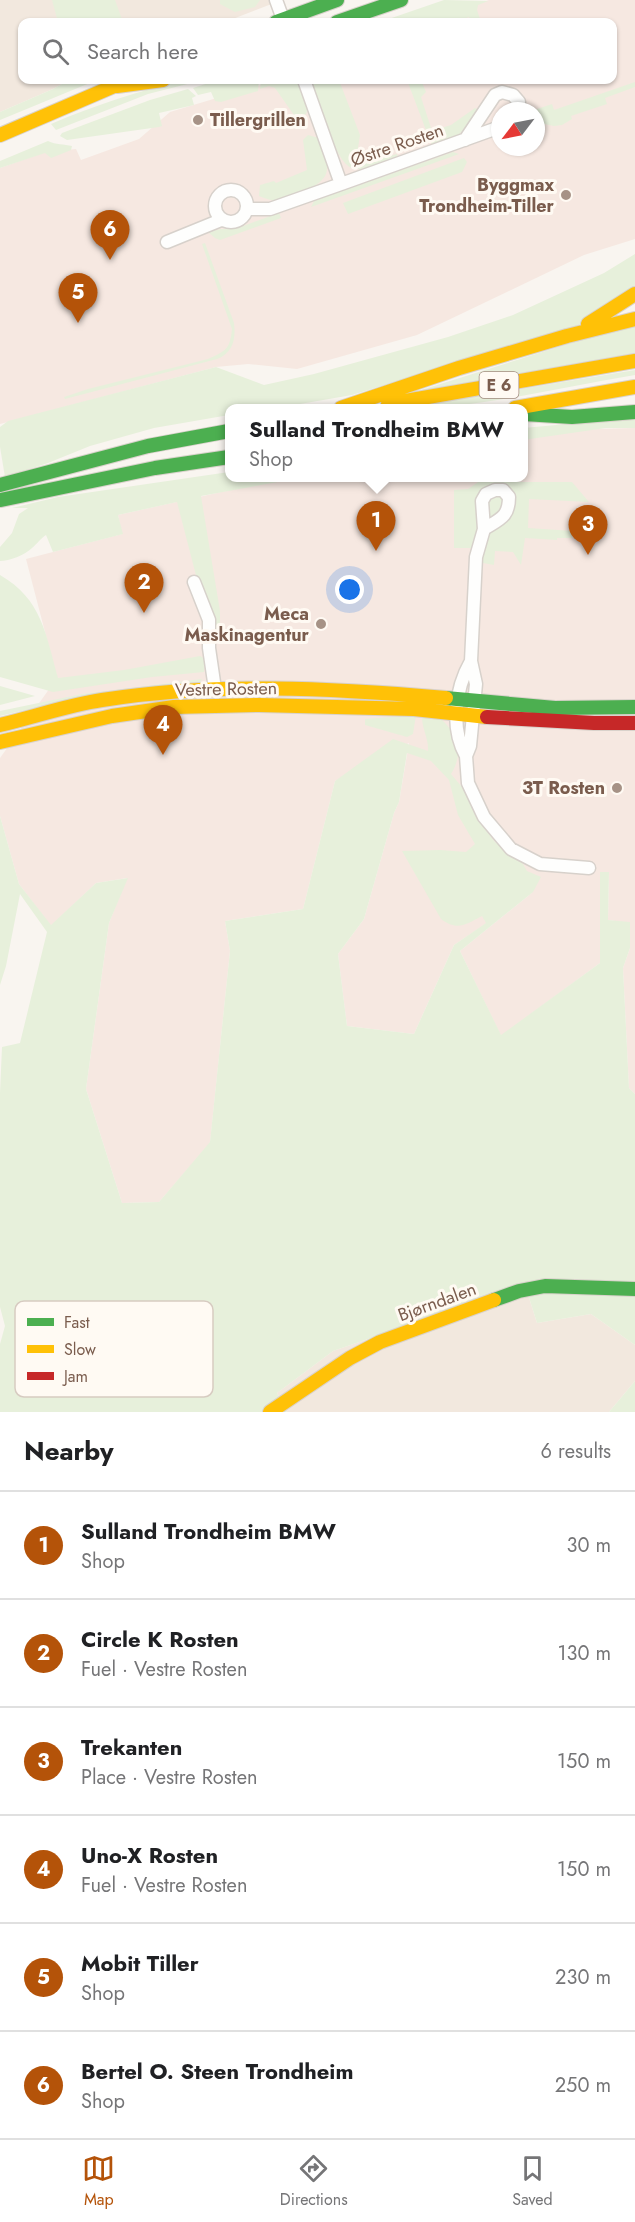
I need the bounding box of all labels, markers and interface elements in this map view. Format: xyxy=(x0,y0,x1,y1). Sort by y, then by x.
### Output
search box xyxy=(18,18,617,84)
icon: search xyxy=(39,35,72,68)
text: Search here xyxy=(87,35,198,67)
north arrow xyxy=(491,102,545,156)
place label: Tillergrillen xyxy=(210,107,306,133)
marker: Tillergrillen xyxy=(191,113,205,127)
street label: Østre Rosten xyxy=(347,117,447,173)
place label: Byggmax Trondheim-Tiller xyxy=(419,172,555,219)
marker: Byggmax Trondheim-Tiller xyxy=(559,188,573,202)
pin: 6 xyxy=(90,210,130,260)
pin: 5 xyxy=(58,274,98,323)
road number: E 6 xyxy=(480,372,518,398)
popup xyxy=(225,404,528,482)
text: Sulland Trondheim BMW xyxy=(249,413,504,445)
text: Shop xyxy=(249,445,293,474)
pin: 1 xyxy=(356,502,395,551)
pin: 3 xyxy=(568,506,608,555)
pin: 2 xyxy=(124,564,164,613)
your location xyxy=(335,575,364,604)
place label: Meca Maskinagentur xyxy=(185,601,310,648)
marker: Meca Maskinagentur xyxy=(314,617,328,631)
street label: Vestre Rosten xyxy=(175,675,277,703)
pin: 4 xyxy=(144,706,182,755)
place label: 3T Rosten xyxy=(522,775,605,801)
marker: 3T Rosten xyxy=(610,781,624,795)
street label: Bjørndalen xyxy=(394,1276,480,1328)
legend xyxy=(15,1301,213,1397)
text: Fast xyxy=(64,1311,90,1334)
text: Slow xyxy=(64,1338,96,1361)
text: Jam xyxy=(62,1365,88,1388)
text: Nearby xyxy=(24,1432,113,1470)
text: 6 results xyxy=(541,1437,611,1466)
text: Sulland Trondheim BMW xyxy=(81,1515,336,1547)
text: 1 xyxy=(38,1531,49,1560)
text: 30 m xyxy=(566,1531,611,1560)
text: Shop xyxy=(81,1547,125,1576)
text: Circle K Rosten xyxy=(81,1623,239,1655)
text: 2 xyxy=(37,1639,50,1668)
text: 130 m xyxy=(557,1639,611,1668)
text: Fuel · Vestre Rosten xyxy=(81,1655,247,1684)
text: Trekanten xyxy=(81,1731,182,1763)
text: 3 xyxy=(37,1747,50,1776)
text: 150 m xyxy=(557,1747,611,1776)
text: Place · Vestre Rosten xyxy=(81,1763,257,1792)
text: Uno-X Rosten xyxy=(81,1839,218,1871)
text: 4 xyxy=(37,1855,50,1884)
text: 150 m xyxy=(557,1855,611,1884)
text: Fuel · Vestre Rosten xyxy=(81,1871,247,1900)
text: Mobit Tiller xyxy=(81,1947,199,1979)
text: 5 xyxy=(37,1963,50,1992)
text: 230 m xyxy=(555,1963,611,1992)
text: Shop xyxy=(81,1979,125,2008)
text: Bertel O. Steen Trondheim xyxy=(81,2055,353,2087)
text: 6 xyxy=(37,2071,50,2100)
text: 250 m xyxy=(555,2071,611,2100)
text: Shop xyxy=(81,2087,125,2116)
tab: Map xyxy=(82,2152,115,2211)
tab: Directions xyxy=(280,2152,348,2211)
tab: Saved xyxy=(512,2152,553,2211)

